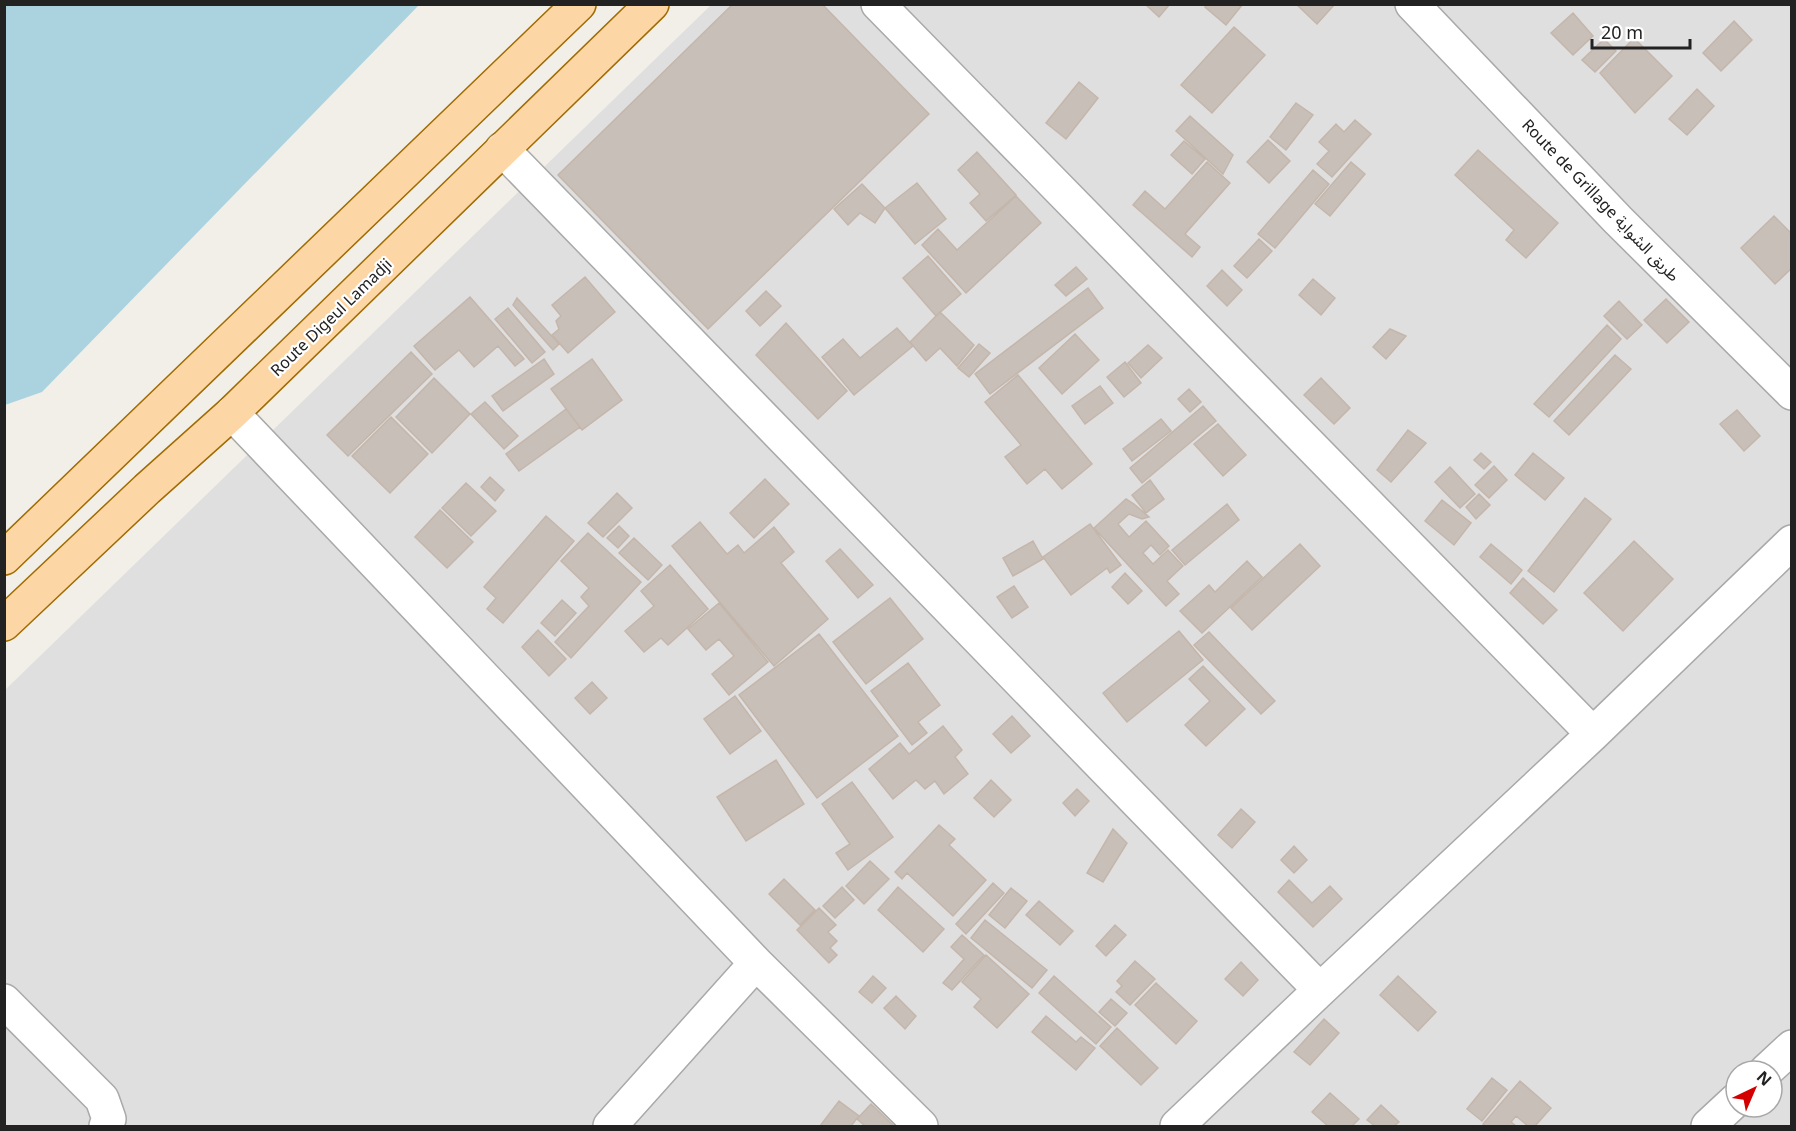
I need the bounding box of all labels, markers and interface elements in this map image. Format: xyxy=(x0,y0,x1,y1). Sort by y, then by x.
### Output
scale bar xyxy=(1592,12,1690,50)
text: 20 m xyxy=(1601,20,1643,44)
street label: Route de Grillage طريق الشواية xyxy=(1517,114,1685,286)
street label: Route Digeul Lamadji xyxy=(266,253,396,381)
north arrow xyxy=(1724,1059,1784,1119)
text: N xyxy=(1752,1066,1777,1091)

